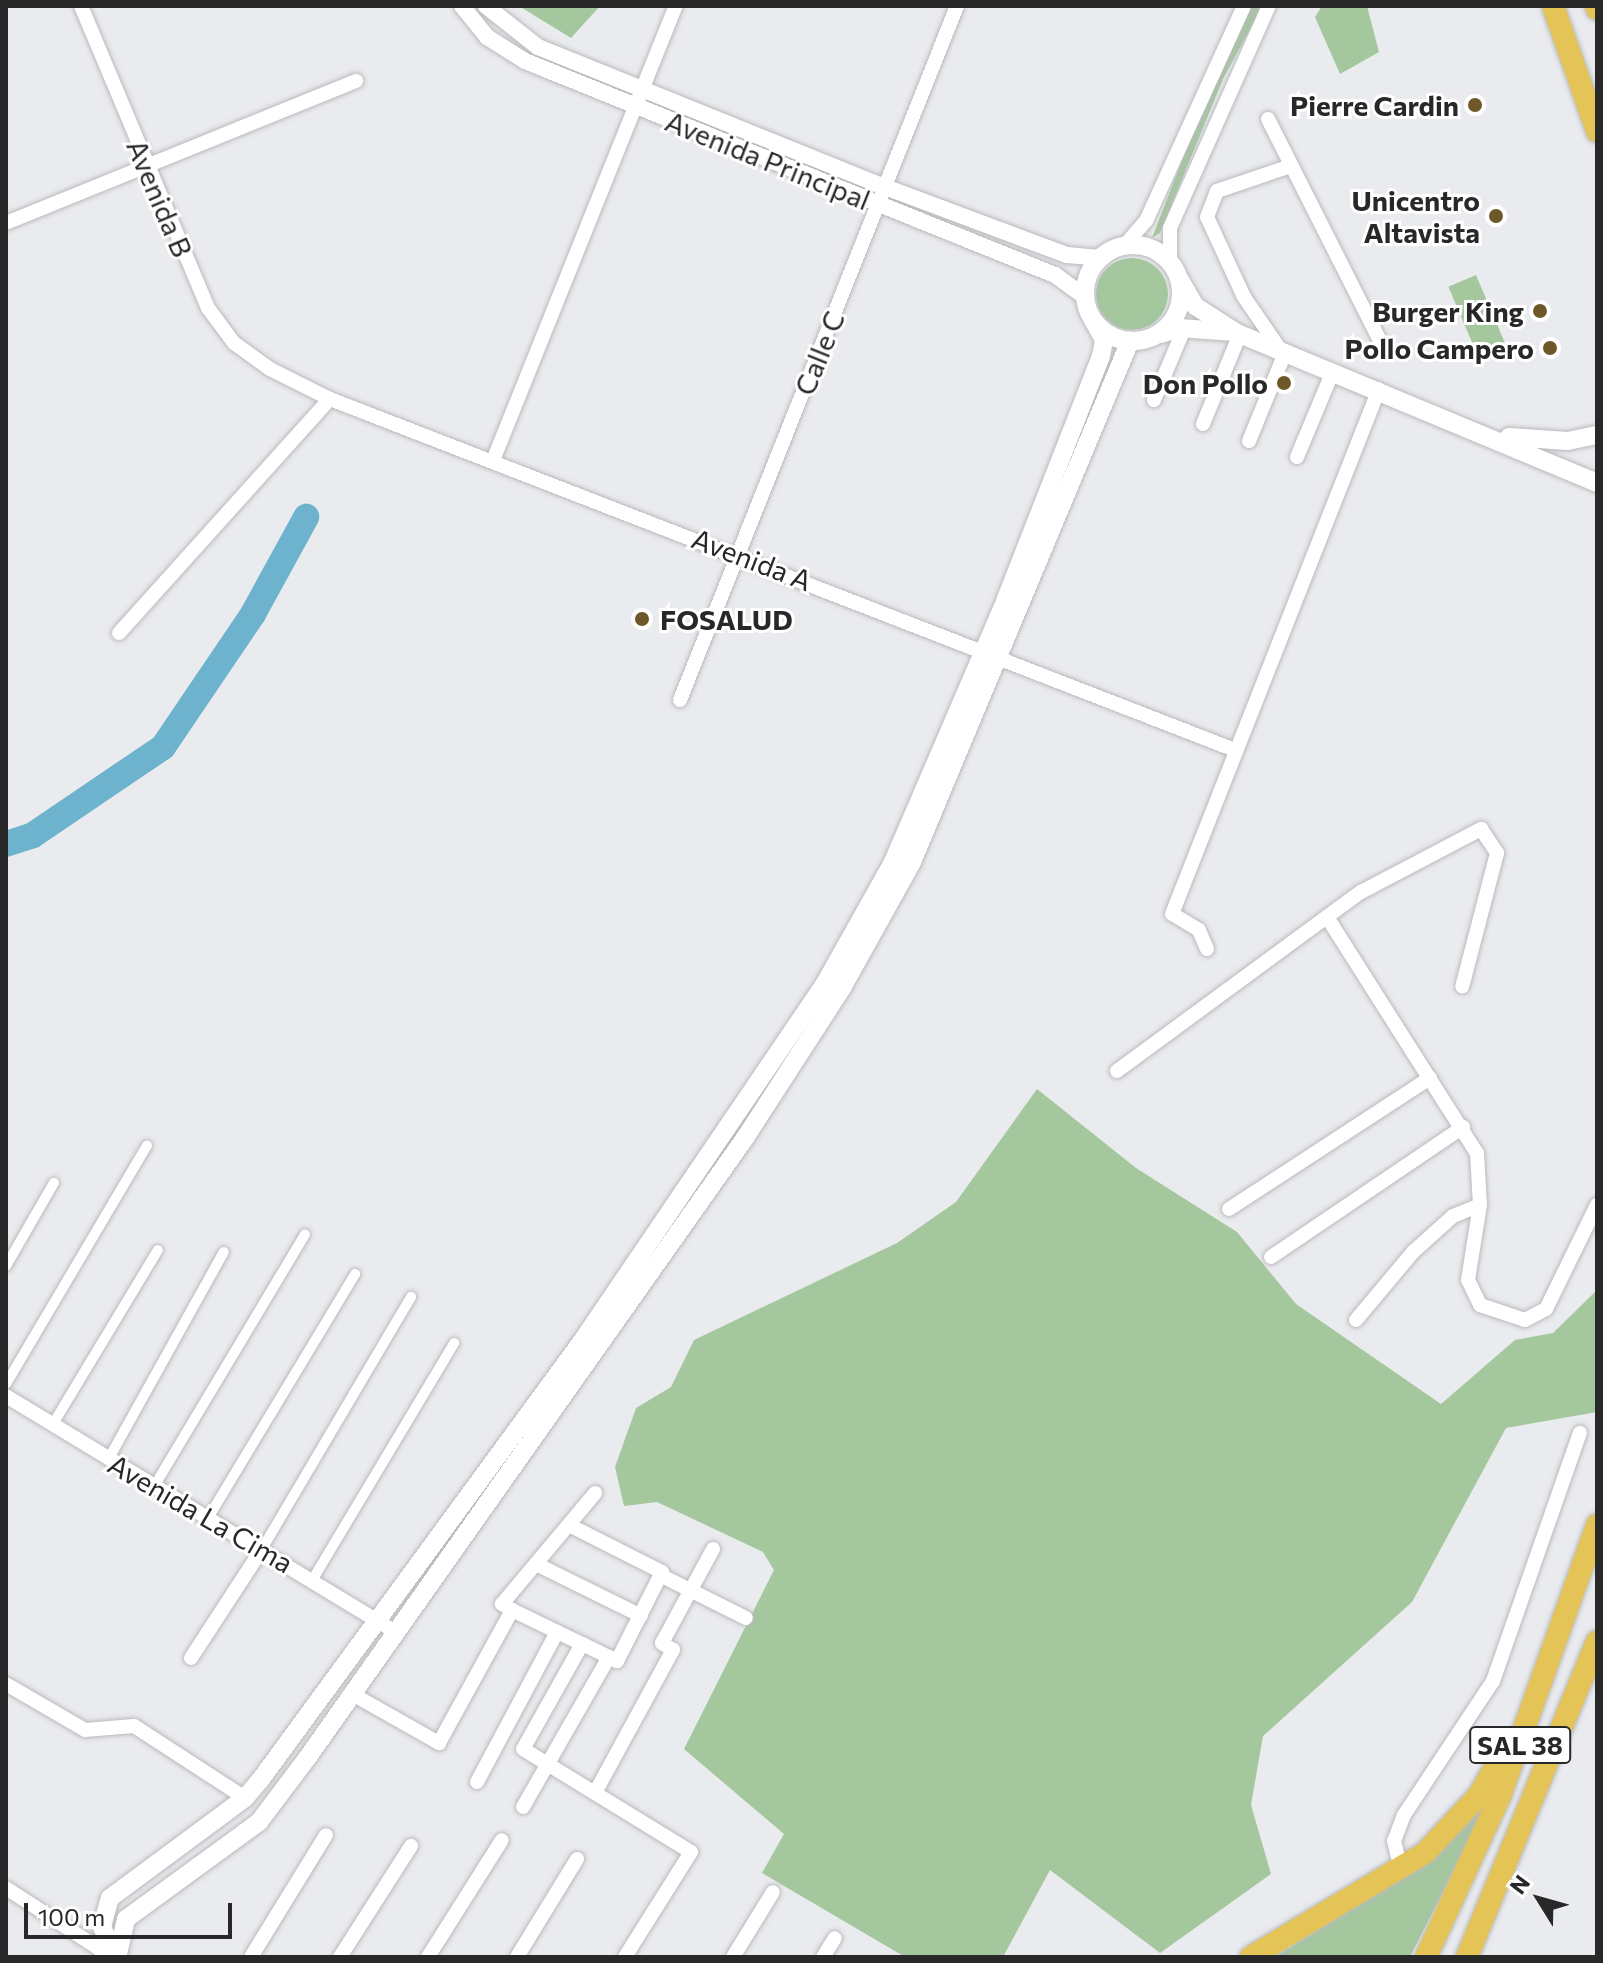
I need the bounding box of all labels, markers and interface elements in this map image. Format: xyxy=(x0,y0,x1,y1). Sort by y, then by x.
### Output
place label: Pierre Cardin xyxy=(1290,88,1459,122)
marker: Pierre Cardin xyxy=(1466,96,1484,114)
street label: Avenida Principal xyxy=(661,104,875,216)
street label: Avenida B xyxy=(120,134,200,262)
place label: Unicentro Altavista xyxy=(1351,183,1480,249)
marker: Unicentro Altavista xyxy=(1487,207,1505,225)
place label: Burger King xyxy=(1372,294,1524,328)
marker: Burger King xyxy=(1531,302,1549,320)
street label: Calle C xyxy=(787,306,851,400)
place label: Pollo Campero xyxy=(1345,331,1534,365)
marker: Pollo Campero xyxy=(1541,339,1559,357)
place label: Don Pollo xyxy=(1143,366,1268,400)
marker: Don Pollo xyxy=(1275,374,1293,392)
street label: Avenida A xyxy=(687,521,817,597)
place label: FOSALUD xyxy=(660,602,793,636)
marker: FOSALUD xyxy=(631,608,653,630)
street label: Avenida La Cima xyxy=(103,1447,299,1579)
road number: SAL 38 xyxy=(1468,1723,1572,1767)
north arrow xyxy=(1499,1859,1579,1939)
text: N xyxy=(1504,1870,1535,1899)
scale bar xyxy=(28,1887,236,1937)
text: 100 m xyxy=(38,1902,105,1931)

